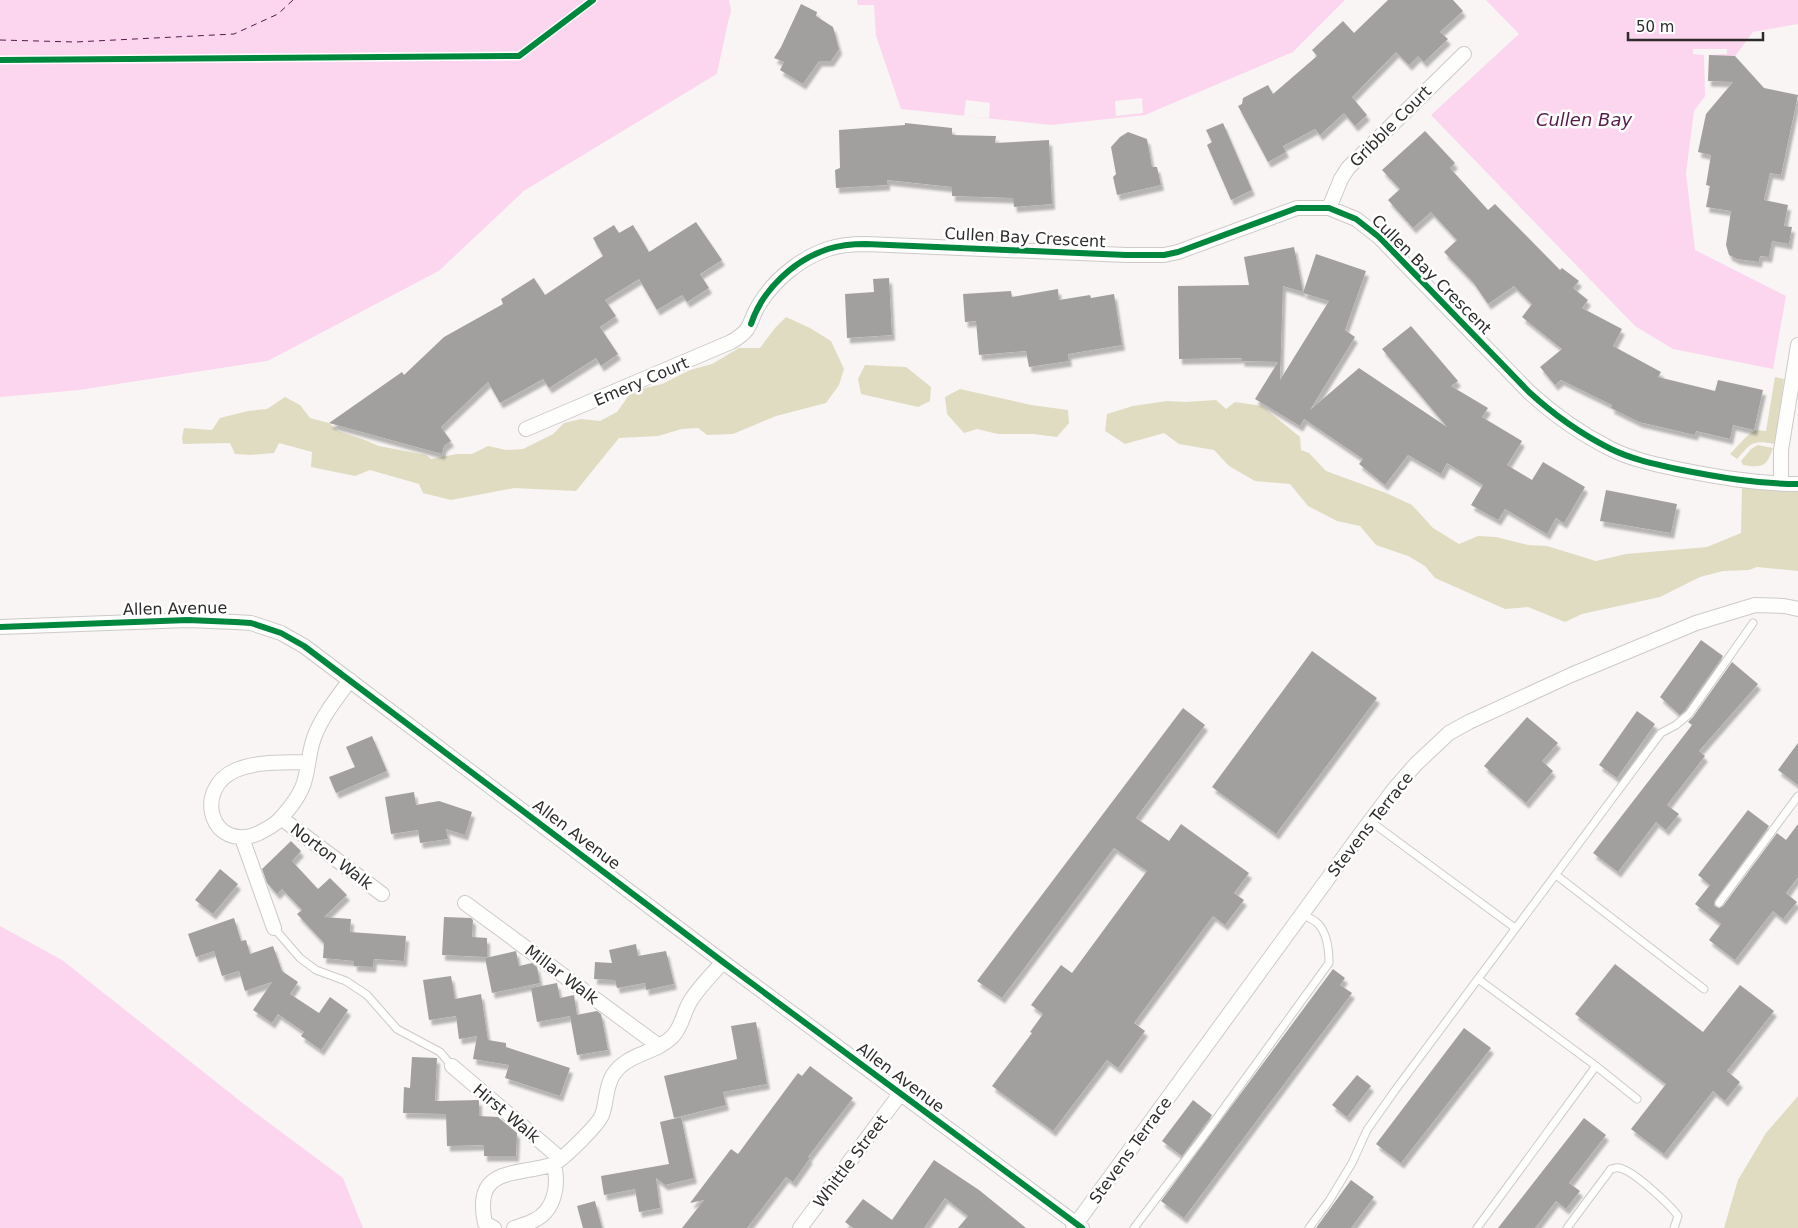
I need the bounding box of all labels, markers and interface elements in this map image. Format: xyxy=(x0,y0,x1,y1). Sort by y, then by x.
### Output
scale bar xyxy=(1628,10,1763,42)
text: 50 m xyxy=(1636,18,1674,36)
street label: Gribble Court xyxy=(1346,82,1435,171)
water label: Cullen Bay xyxy=(1536,109,1632,130)
street label: Cullen Bay Crescent xyxy=(1368,211,1495,338)
street label: Cullen Bay Crescent xyxy=(944,224,1106,251)
street label: Emery Court xyxy=(591,353,691,410)
street label: Allen Avenue xyxy=(123,598,227,619)
street label: Stevens Terrace xyxy=(1324,768,1417,880)
street label: Allen Avenue xyxy=(529,795,624,873)
street label: Norton Walk xyxy=(287,819,377,894)
street label: Millar Walk xyxy=(521,941,603,1009)
street label: Allen Avenue xyxy=(853,1038,948,1116)
street label: Hirst Walk xyxy=(470,1080,544,1147)
street label: Stevens Terrace xyxy=(1085,1093,1176,1207)
street label: Whittle Street xyxy=(809,1111,891,1211)

